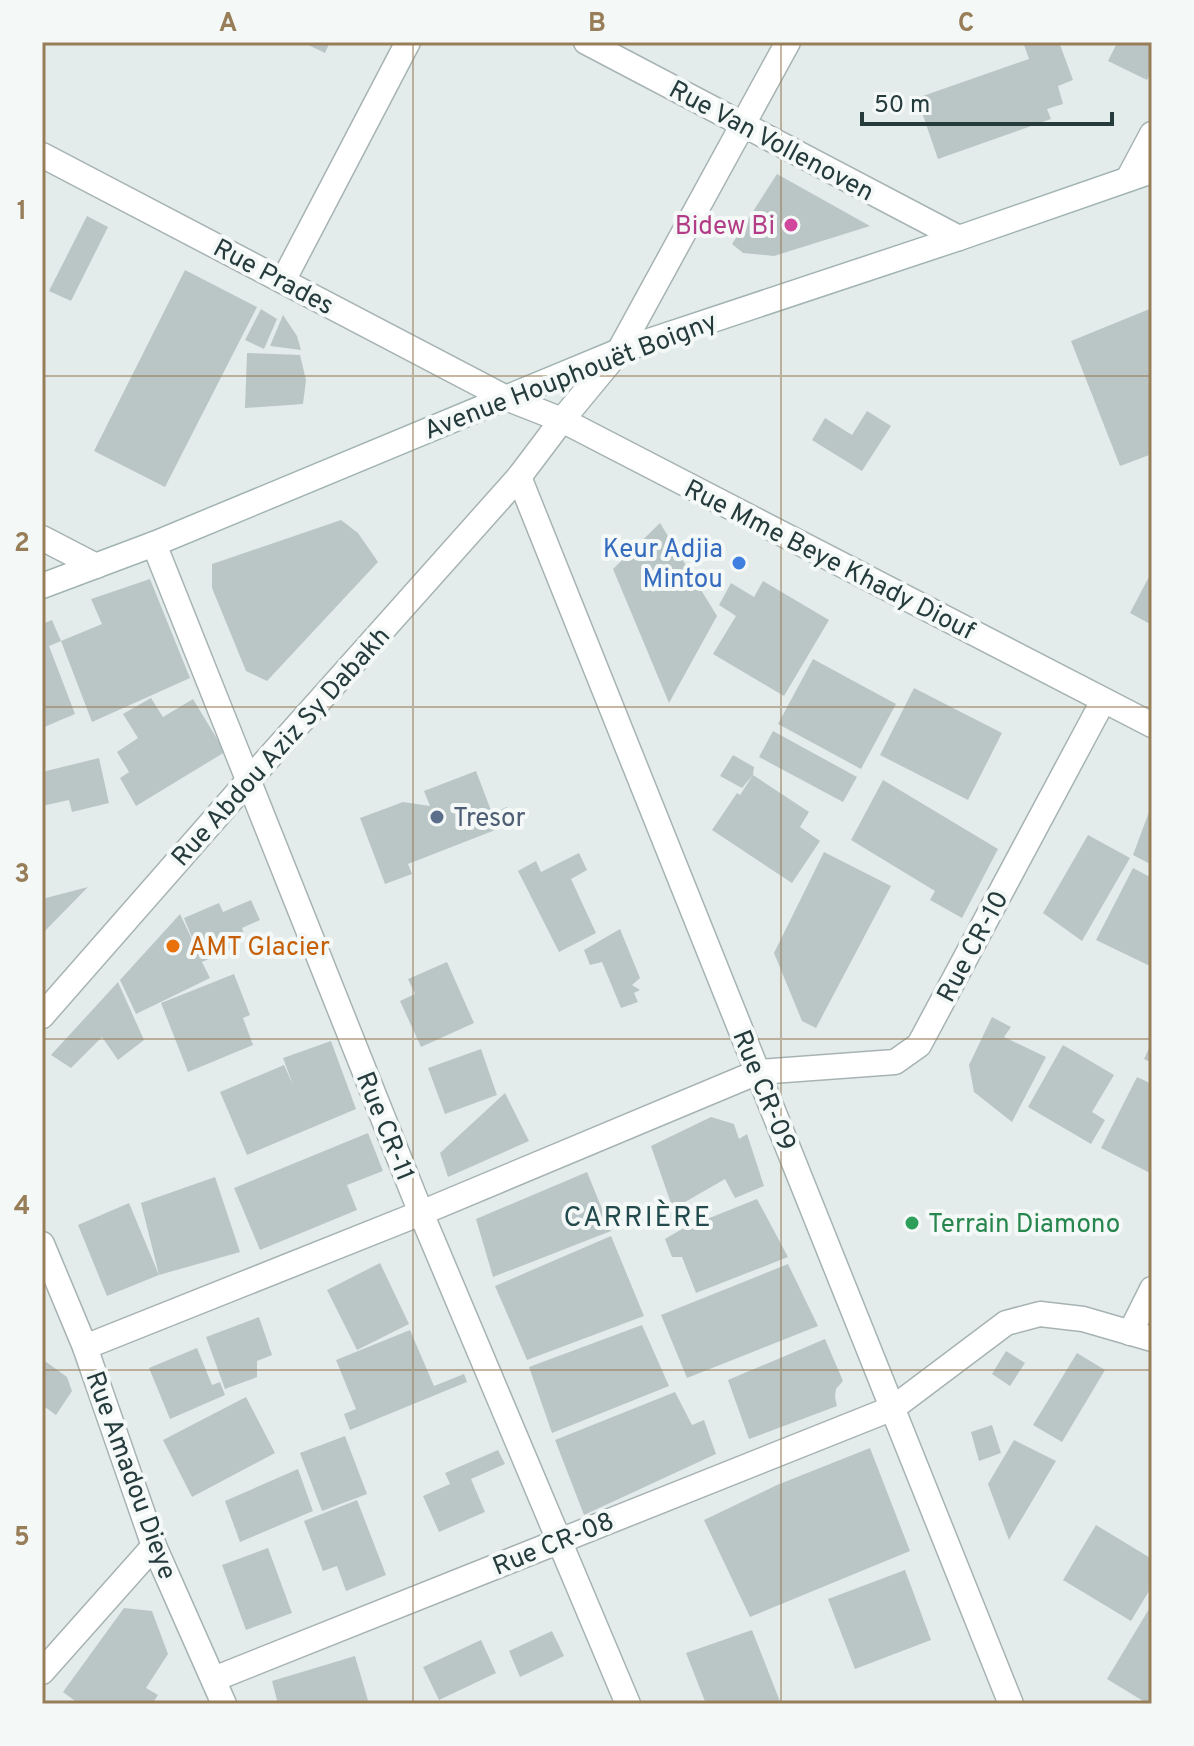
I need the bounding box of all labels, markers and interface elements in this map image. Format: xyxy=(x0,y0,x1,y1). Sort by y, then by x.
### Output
text: A xyxy=(219,8,237,41)
text: B xyxy=(588,8,606,41)
text: C xyxy=(958,8,974,41)
street label: Rue Van Vollenoven xyxy=(663,74,879,210)
scale bar xyxy=(862,76,1112,126)
text: 50 m xyxy=(874,91,930,121)
text: 1 xyxy=(17,196,27,229)
place label: Bidew Bi xyxy=(675,211,775,244)
marker: Bidew Bi xyxy=(782,216,800,234)
street label: Rue Prades xyxy=(207,233,339,324)
street label: Avenue Houphouët Boigny xyxy=(420,306,722,449)
street label: Rue Mme Beye Khady Diouf xyxy=(678,473,980,649)
text: 2 xyxy=(14,528,30,561)
place label: Keur Adjia Mintou xyxy=(603,534,723,597)
marker: Keur Adjia Mintou xyxy=(730,554,748,572)
street label: Rue Abdou Aziz Sy Dabakh xyxy=(165,621,398,874)
place label: Tresor xyxy=(453,803,526,836)
marker: Tresor xyxy=(428,808,446,826)
text: 3 xyxy=(14,859,30,892)
street label: Rue CR-10 xyxy=(931,886,1017,1009)
place label: AMT Glacier xyxy=(189,932,330,965)
marker: AMT Glacier xyxy=(164,937,182,955)
street label: Rue CR-09 xyxy=(723,1026,802,1156)
street label: Rue CR-11 xyxy=(347,1067,421,1186)
text: 4 xyxy=(14,1191,30,1224)
district label: CARRIÈRE xyxy=(563,1199,713,1237)
place label: Terrain Diamono xyxy=(928,1209,1120,1242)
marker: Terrain Diamono xyxy=(903,1214,921,1232)
street label: Rue Amadou Dieye xyxy=(77,1367,183,1585)
street label: Rue CR-08 xyxy=(488,1506,619,1585)
text: 5 xyxy=(14,1522,30,1555)

